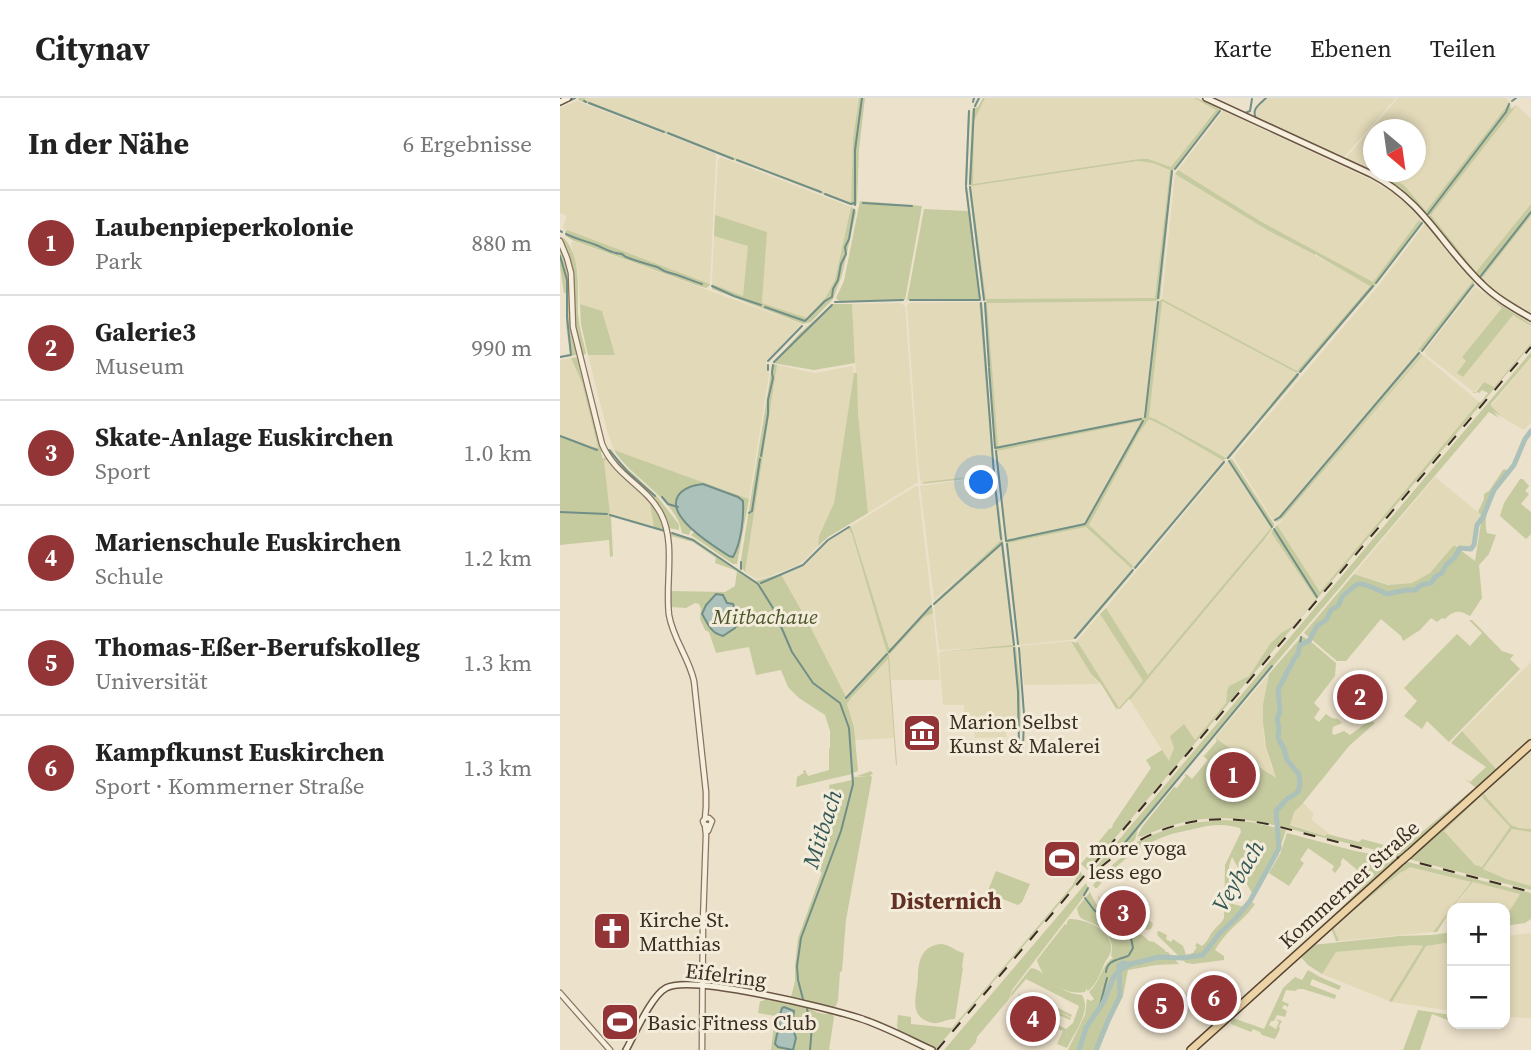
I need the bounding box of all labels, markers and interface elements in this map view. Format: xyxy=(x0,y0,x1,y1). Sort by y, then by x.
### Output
text: Citynav xyxy=(35,26,150,71)
text: Karte xyxy=(1213,32,1272,65)
text: Ebenen xyxy=(1310,32,1392,65)
text: Teilen xyxy=(1430,32,1496,65)
north arrow xyxy=(1363,119,1426,182)
text: In der Nähe xyxy=(28,123,189,164)
text: 6 Ergebnisse xyxy=(403,128,532,160)
text: Laubenpieperkolonie xyxy=(95,209,354,245)
text: 1 xyxy=(45,227,57,259)
text: 880 m xyxy=(471,227,532,259)
text: Park xyxy=(95,245,142,277)
text: Galerie3 xyxy=(95,314,196,350)
text: 2 xyxy=(45,332,57,364)
text: 990 m xyxy=(471,332,532,364)
text: Museum xyxy=(95,350,185,382)
text: Skate-Anlage Euskirchen xyxy=(95,419,394,455)
text: 3 xyxy=(45,437,57,469)
text: 1.0 km xyxy=(463,437,532,469)
text: Sport xyxy=(95,455,150,487)
your location xyxy=(964,465,998,499)
text: Marienschule Euskirchen xyxy=(95,524,401,560)
text: 4 xyxy=(45,542,57,574)
text: 1.2 km xyxy=(463,542,532,574)
text: Schule xyxy=(95,560,163,592)
park label: Mitbachaue xyxy=(712,602,818,631)
text: Thomas-Eßer-Berufskolleg xyxy=(95,629,420,665)
text: 5 xyxy=(45,647,57,679)
text: 1.3 km xyxy=(463,647,532,679)
text: Universität xyxy=(95,665,207,697)
pin: 2 xyxy=(1337,671,1383,723)
place label: Marion Selbst Kunst & Malerei xyxy=(949,707,1100,760)
museum icon: Marion Selbst Kunst & Malerei xyxy=(901,712,943,754)
text: Kampfkunst Euskirchen xyxy=(95,734,385,770)
pin: 1 xyxy=(1210,749,1256,801)
text: 6 xyxy=(45,752,57,784)
text: 1.3 km xyxy=(463,752,532,784)
text: Sport · Kommerner Straße xyxy=(95,770,365,802)
water label: Mitbach xyxy=(794,785,850,873)
street label: Kommerner Straße xyxy=(1273,813,1425,955)
place label: more yoga less ego xyxy=(1089,833,1187,886)
water label: Veybach xyxy=(1204,834,1272,918)
sports icon: more yoga less ego xyxy=(1041,838,1083,880)
district label: Disternich xyxy=(890,885,1002,917)
pin: 3 xyxy=(1100,887,1146,939)
map controls xyxy=(1447,903,1510,1029)
button: + xyxy=(1447,903,1510,966)
place label: Kirche St. Matthias xyxy=(639,905,730,958)
church icon: Kirche St. Matthias xyxy=(591,910,633,952)
street label: Eifelring xyxy=(684,956,768,994)
button: − xyxy=(1447,966,1510,1029)
pin: 6 xyxy=(1191,972,1237,1024)
pin: 5 xyxy=(1138,980,1184,1032)
pin: 4 xyxy=(1010,993,1056,1045)
sports icon: Basic Fitness Club xyxy=(599,1001,641,1043)
place label: Basic Fitness Club xyxy=(647,1008,817,1037)

